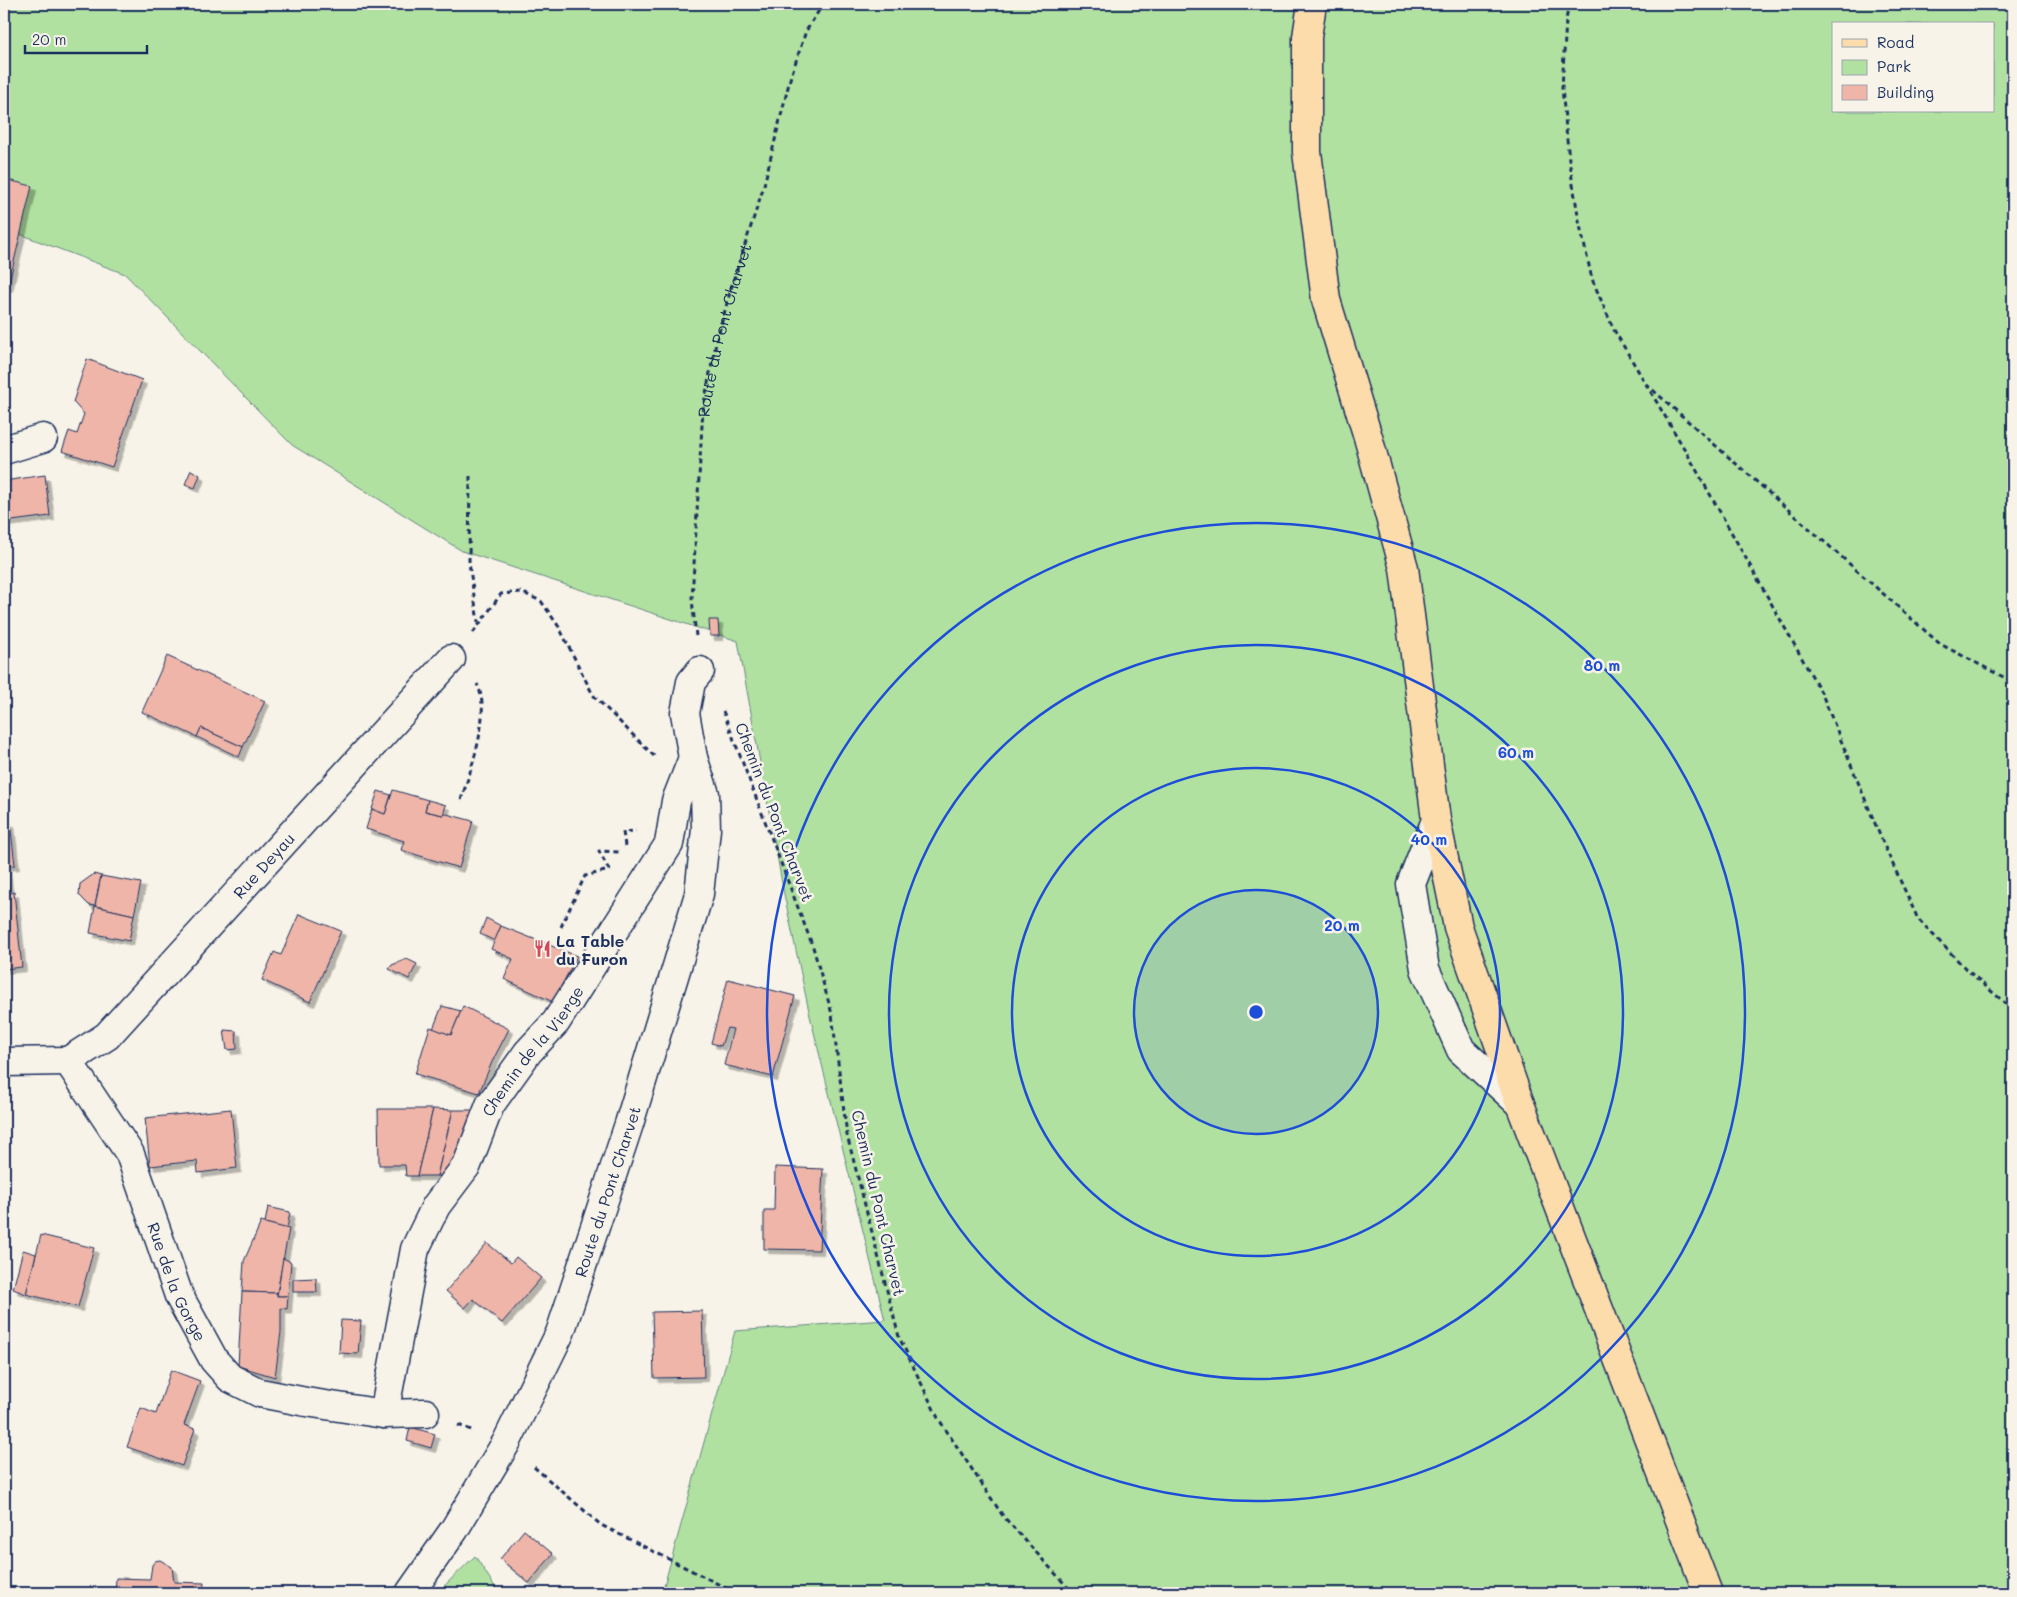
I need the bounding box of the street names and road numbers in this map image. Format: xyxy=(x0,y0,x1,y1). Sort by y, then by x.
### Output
street label: Route du Pont Charvet xyxy=(692,240,755,418)
street label: Chemin du Pont Charvet xyxy=(731,719,819,905)
street label: Rue Deyau xyxy=(228,827,299,902)
street label: Chemin de la Vierge xyxy=(476,981,587,1119)
street label: Route du Pont Charvet xyxy=(569,1103,644,1279)
street label: Chemin du Pont Charvet xyxy=(847,1108,911,1298)
street label: Rue de la Gorge xyxy=(144,1219,212,1344)

